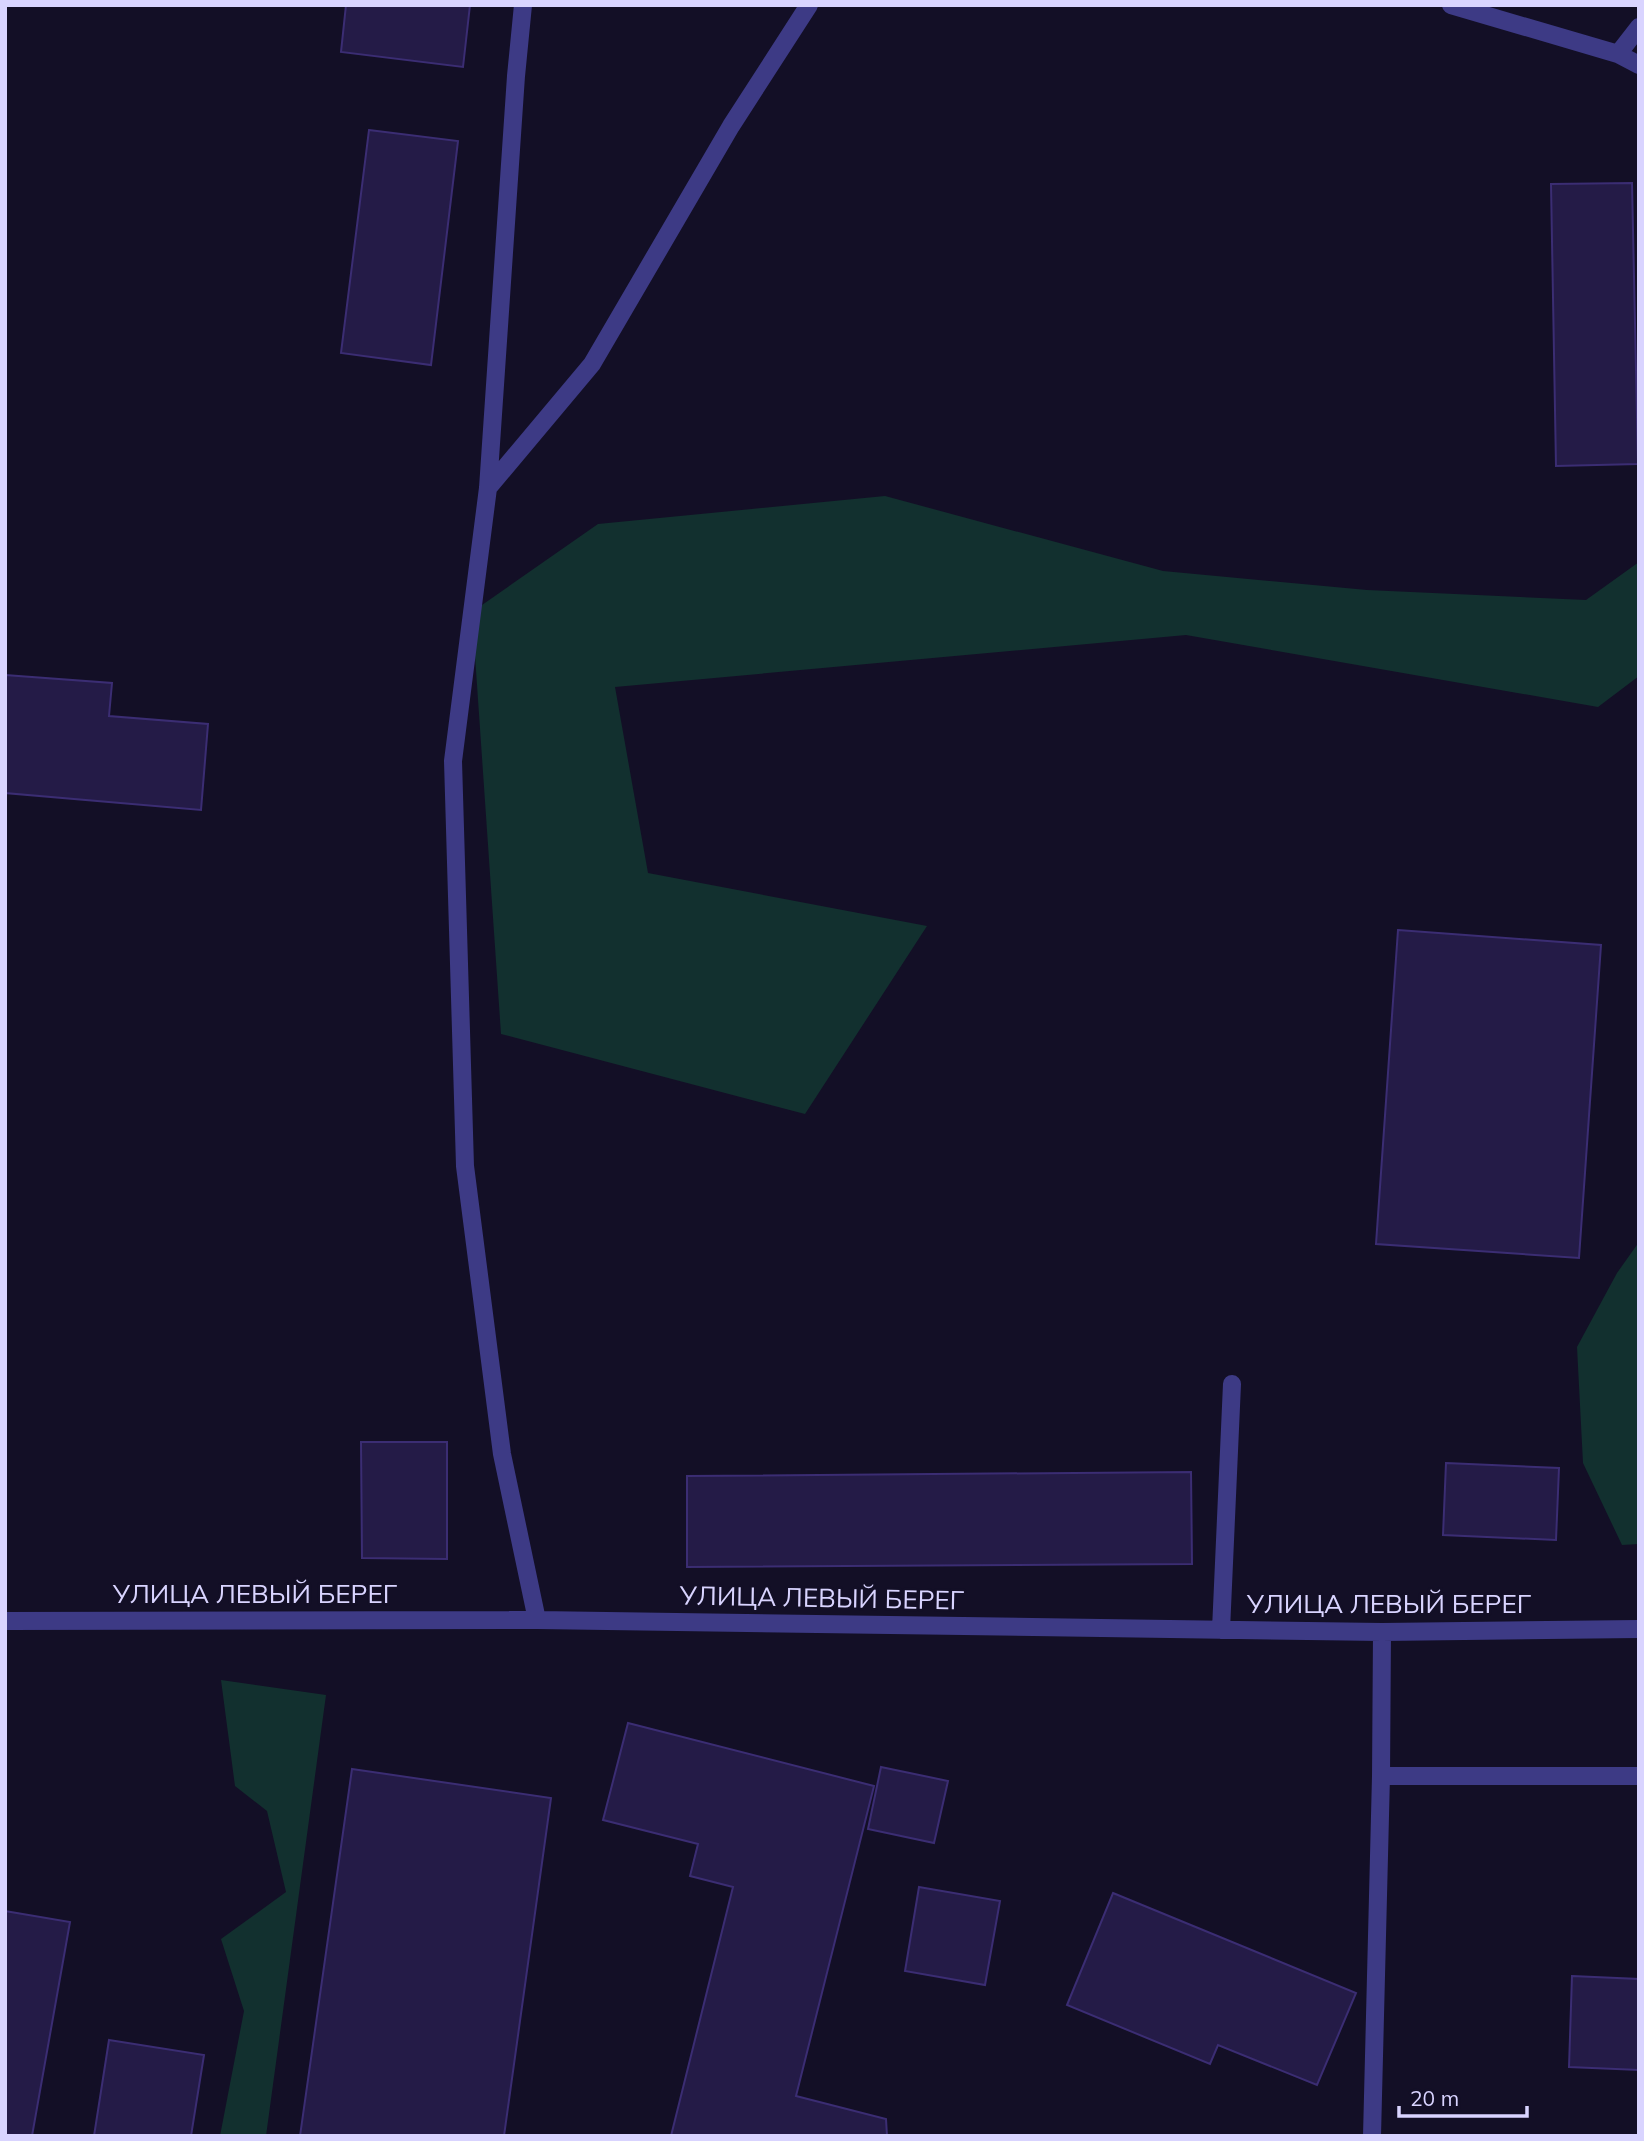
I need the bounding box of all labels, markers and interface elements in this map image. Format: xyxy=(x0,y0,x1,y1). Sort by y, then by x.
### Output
street label: УЛИЦА ЛЕВЫЙ БЕРЕГ xyxy=(112,1577,398,1610)
street label: УЛИЦА ЛЕВЫЙ БЕРЕГ xyxy=(678,1579,965,1616)
street label: УЛИЦА ЛЕВЫЙ БЕРЕГ xyxy=(1246,1587,1532,1620)
scale bar xyxy=(1399,2074,1527,2118)
text: 20 m xyxy=(1410,2085,1459,2111)

